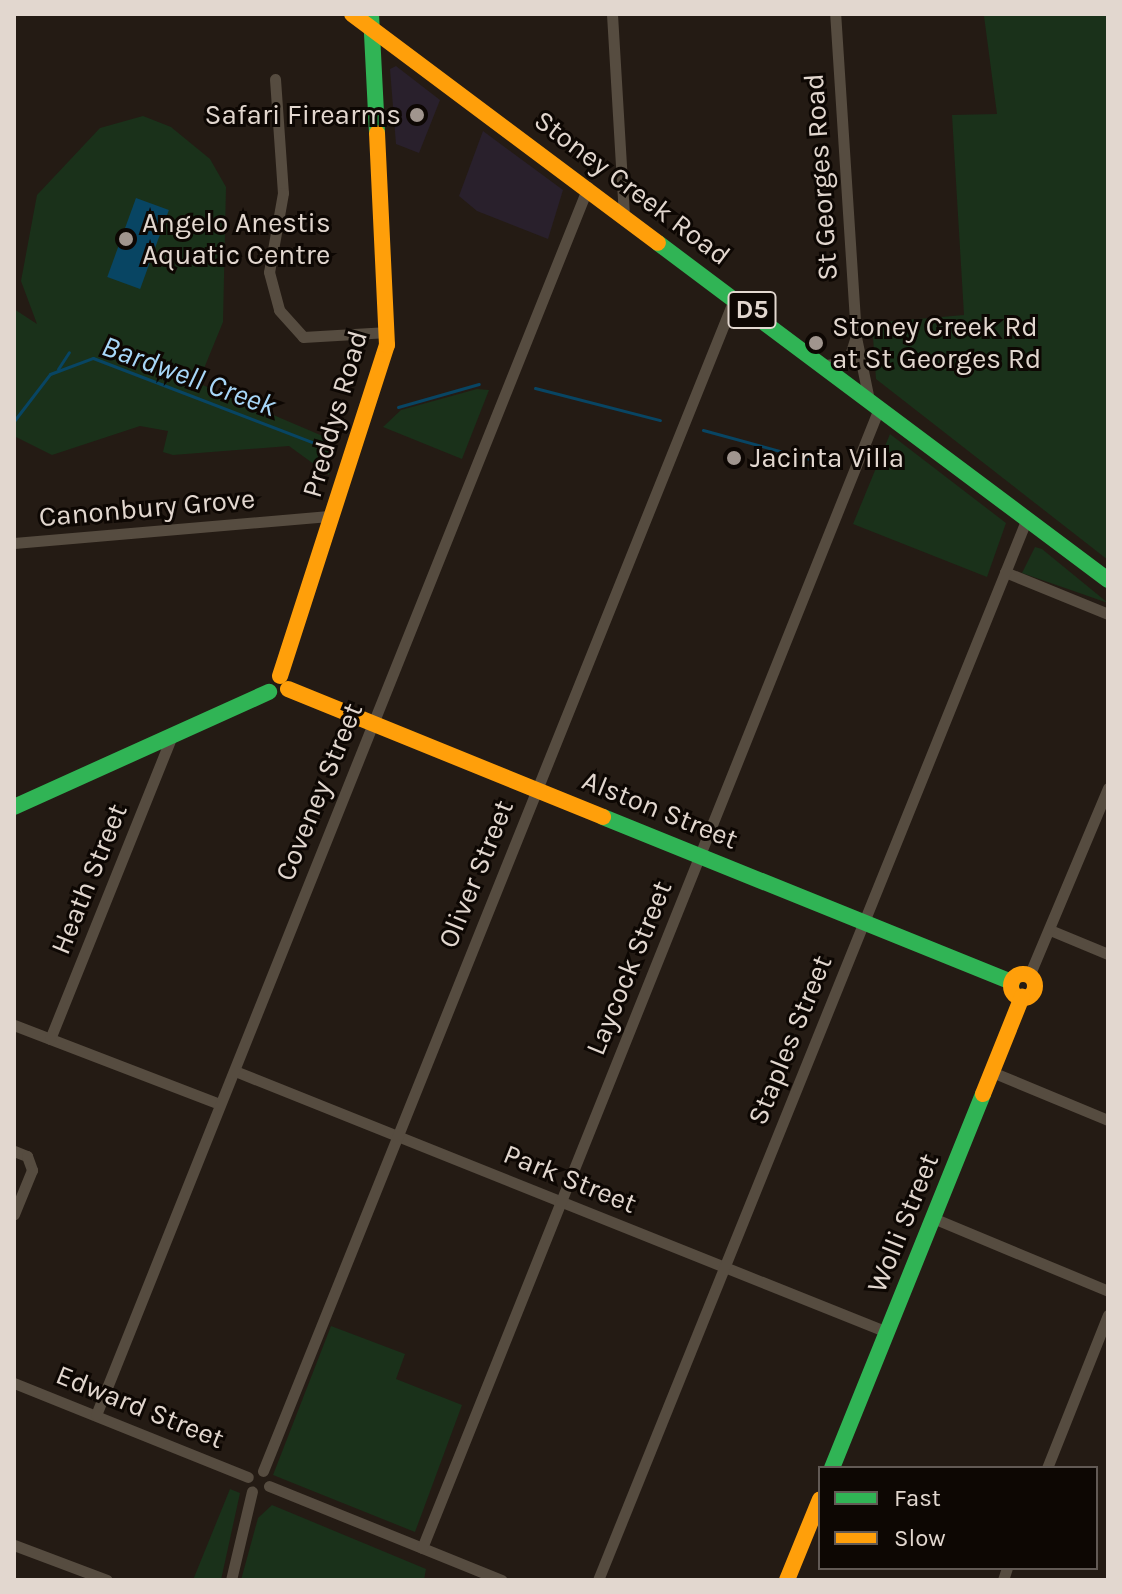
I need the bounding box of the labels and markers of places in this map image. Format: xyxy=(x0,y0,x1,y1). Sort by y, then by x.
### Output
place label: Safari Firearms xyxy=(205,98,401,132)
marker: Safari Firearms xyxy=(408,106,426,124)
place label: Angelo Anestis Aquatic Centre xyxy=(142,206,331,272)
marker: Angelo Anestis Aquatic Centre xyxy=(117,230,135,248)
place label: Stoney Creek Rd at St Georges Rd xyxy=(832,310,1041,376)
marker: Stoney Creek Rd at St Georges Rd xyxy=(807,334,825,352)
place label: Jacinta Villa xyxy=(750,441,904,475)
marker: Jacinta Villa xyxy=(725,449,743,467)

